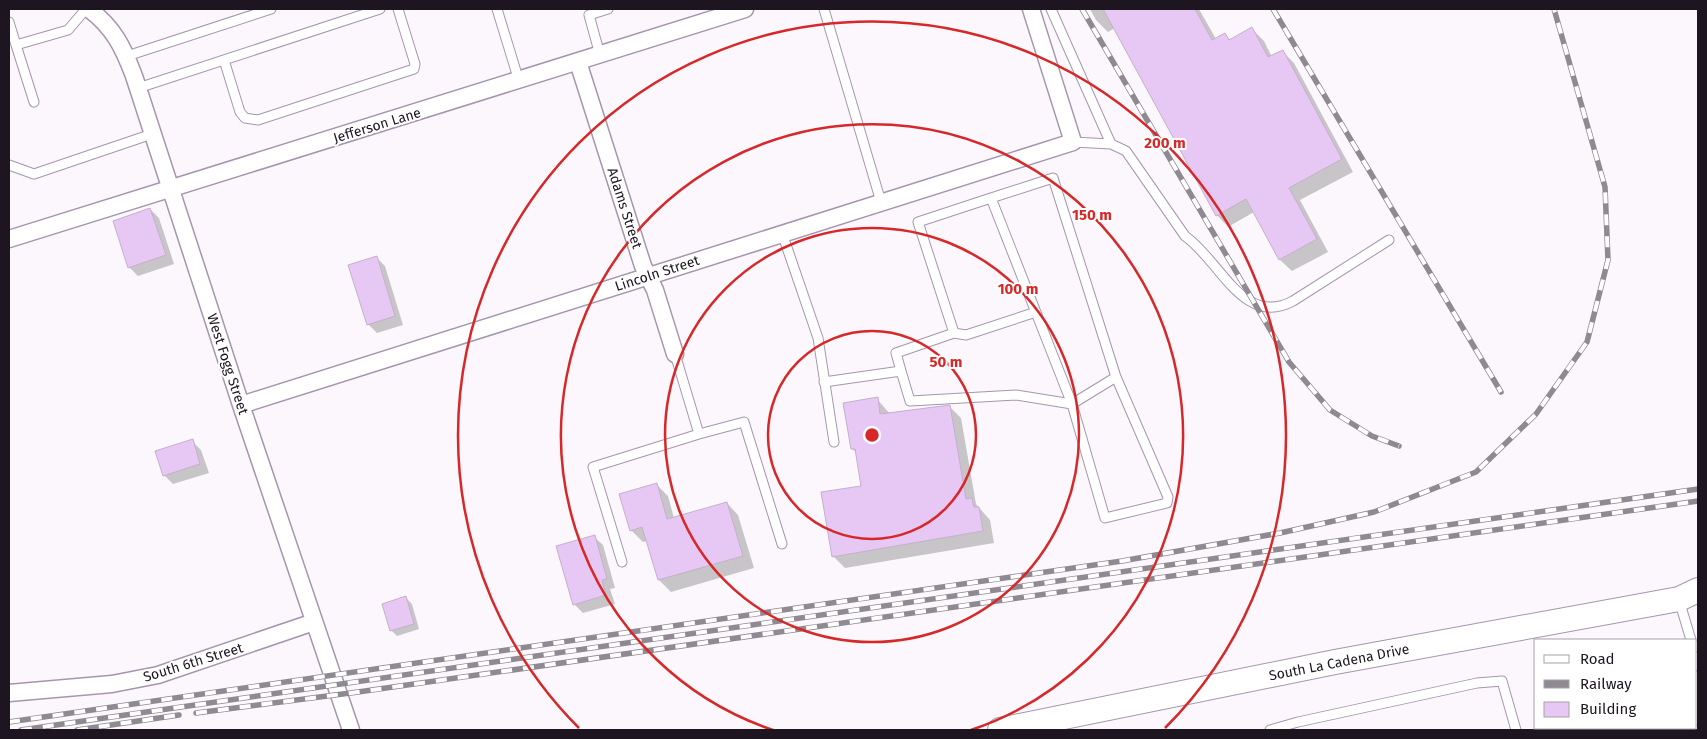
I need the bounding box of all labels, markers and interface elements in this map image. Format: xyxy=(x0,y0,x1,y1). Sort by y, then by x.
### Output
street label: Jefferson Lane xyxy=(331,104,423,147)
text: 200 m xyxy=(1144,134,1186,152)
street label: Adams Street xyxy=(603,165,646,252)
text: 150 m xyxy=(1072,206,1112,224)
street label: Lincoln Street xyxy=(613,252,702,295)
text: 100 m xyxy=(998,280,1038,298)
street label: West Fogg Street xyxy=(203,312,252,418)
text: 50 m xyxy=(929,353,963,371)
centre of rings xyxy=(863,426,881,444)
street label: South 6th Street xyxy=(141,639,246,686)
legend xyxy=(1534,639,1697,729)
street label: South La Cadena Drive xyxy=(1267,641,1411,684)
text: Road xyxy=(1580,650,1615,668)
text: Railway xyxy=(1580,675,1632,693)
text: Building xyxy=(1580,700,1636,718)

